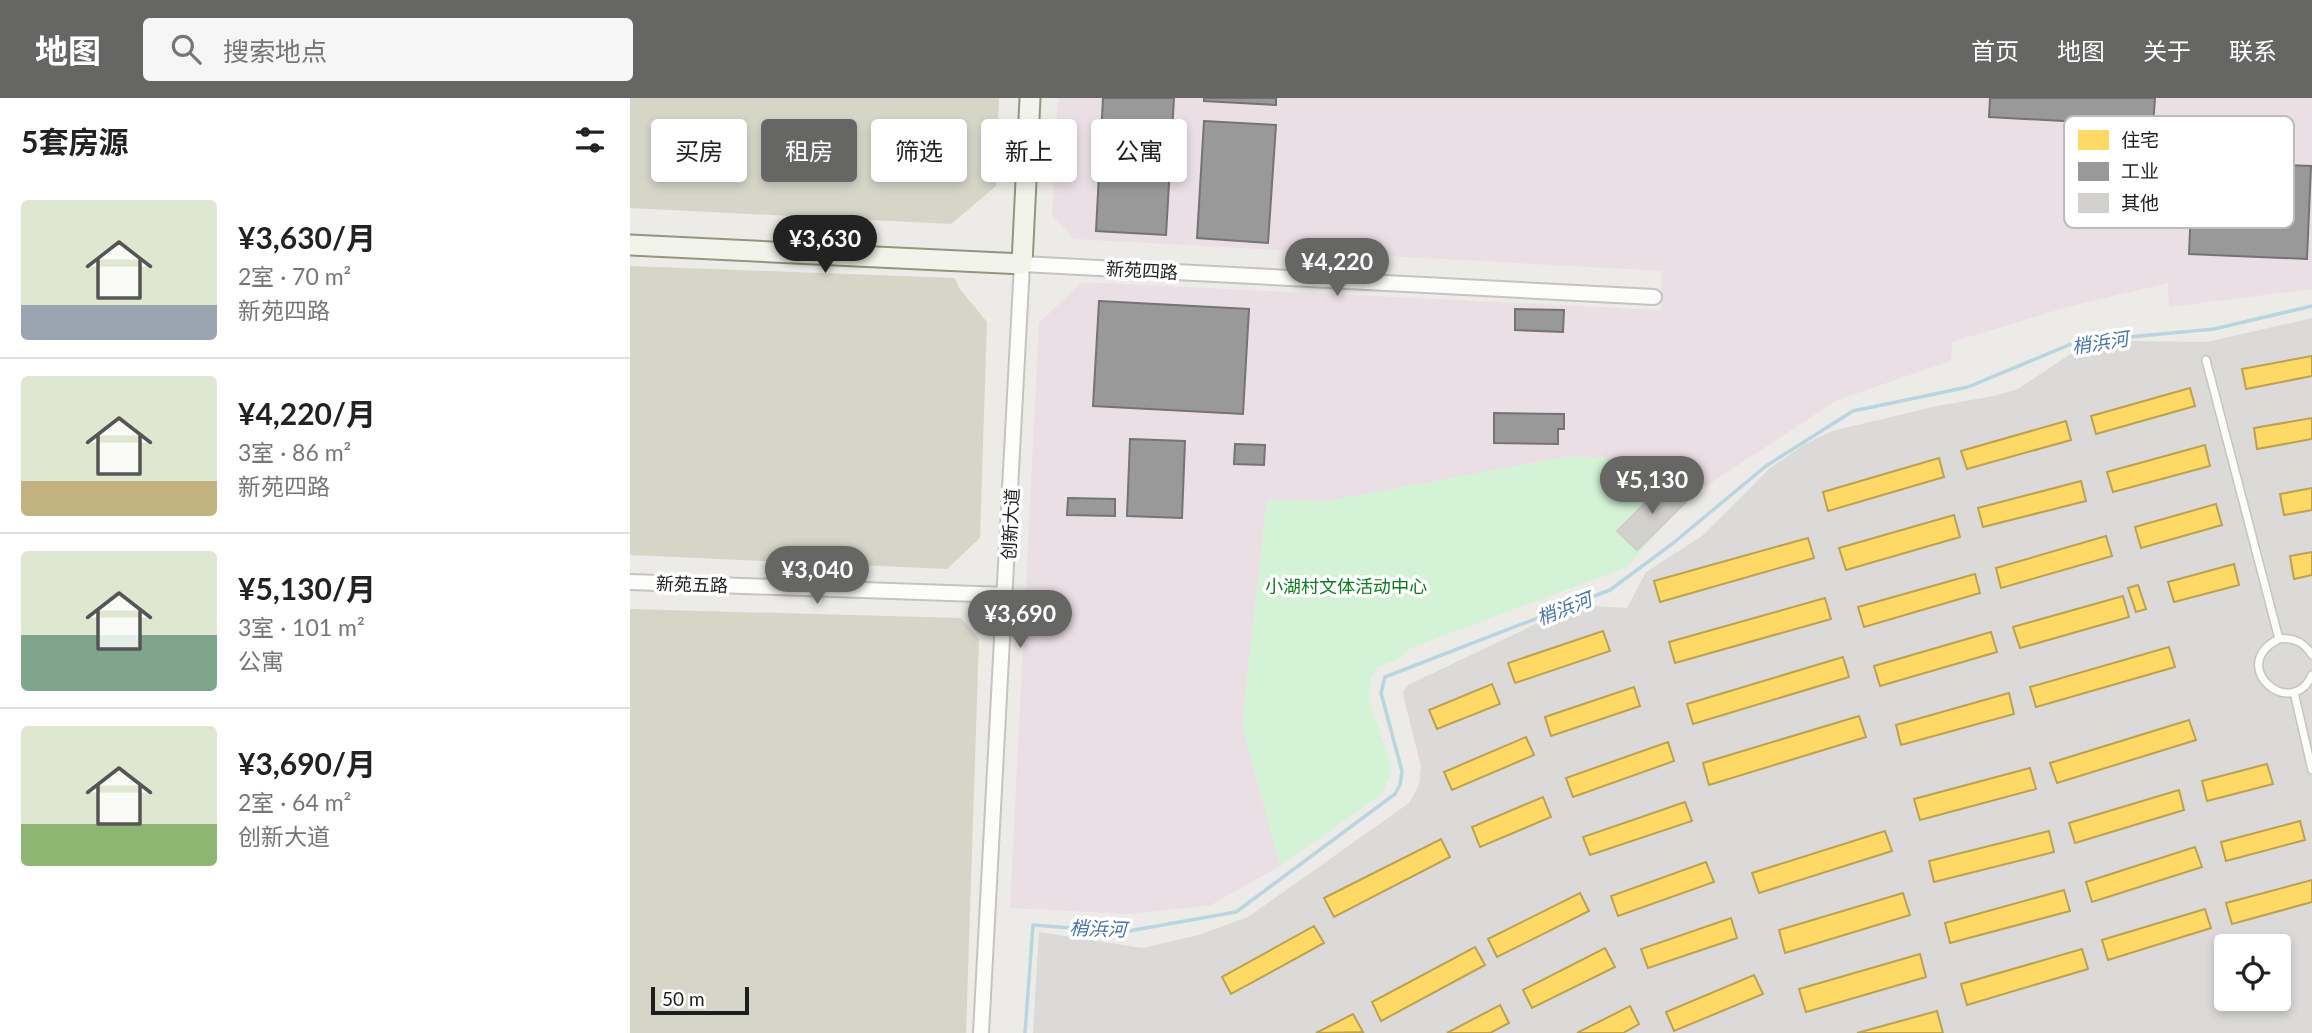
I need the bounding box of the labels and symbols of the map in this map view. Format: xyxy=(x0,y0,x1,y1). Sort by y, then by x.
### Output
legend xyxy=(2064,116,2294,228)
text: 住宅 xyxy=(2121,128,2159,151)
text: 工业 xyxy=(2121,159,2159,182)
text: 其他 xyxy=(2121,191,2159,214)
pin: ¥3,630 xyxy=(768,216,882,275)
pin: ¥4,220 xyxy=(1280,238,1394,298)
street label: 新苑四路 xyxy=(1105,257,1179,283)
water label: 梢浜河 xyxy=(2070,326,2134,358)
pin: ¥5,130 xyxy=(1595,456,1709,516)
street label: 创新大道 xyxy=(997,487,1023,561)
pin: ¥3,040 xyxy=(760,546,874,606)
street label: 新苑五路 xyxy=(656,572,728,596)
park label: 小湖村文体活动中心 xyxy=(1265,575,1427,597)
water label: 梢浜河 xyxy=(1533,586,1598,629)
pin: ¥3,690 xyxy=(963,590,1077,650)
water label: 梢浜河 xyxy=(1069,916,1131,941)
scale bar xyxy=(651,984,749,1016)

